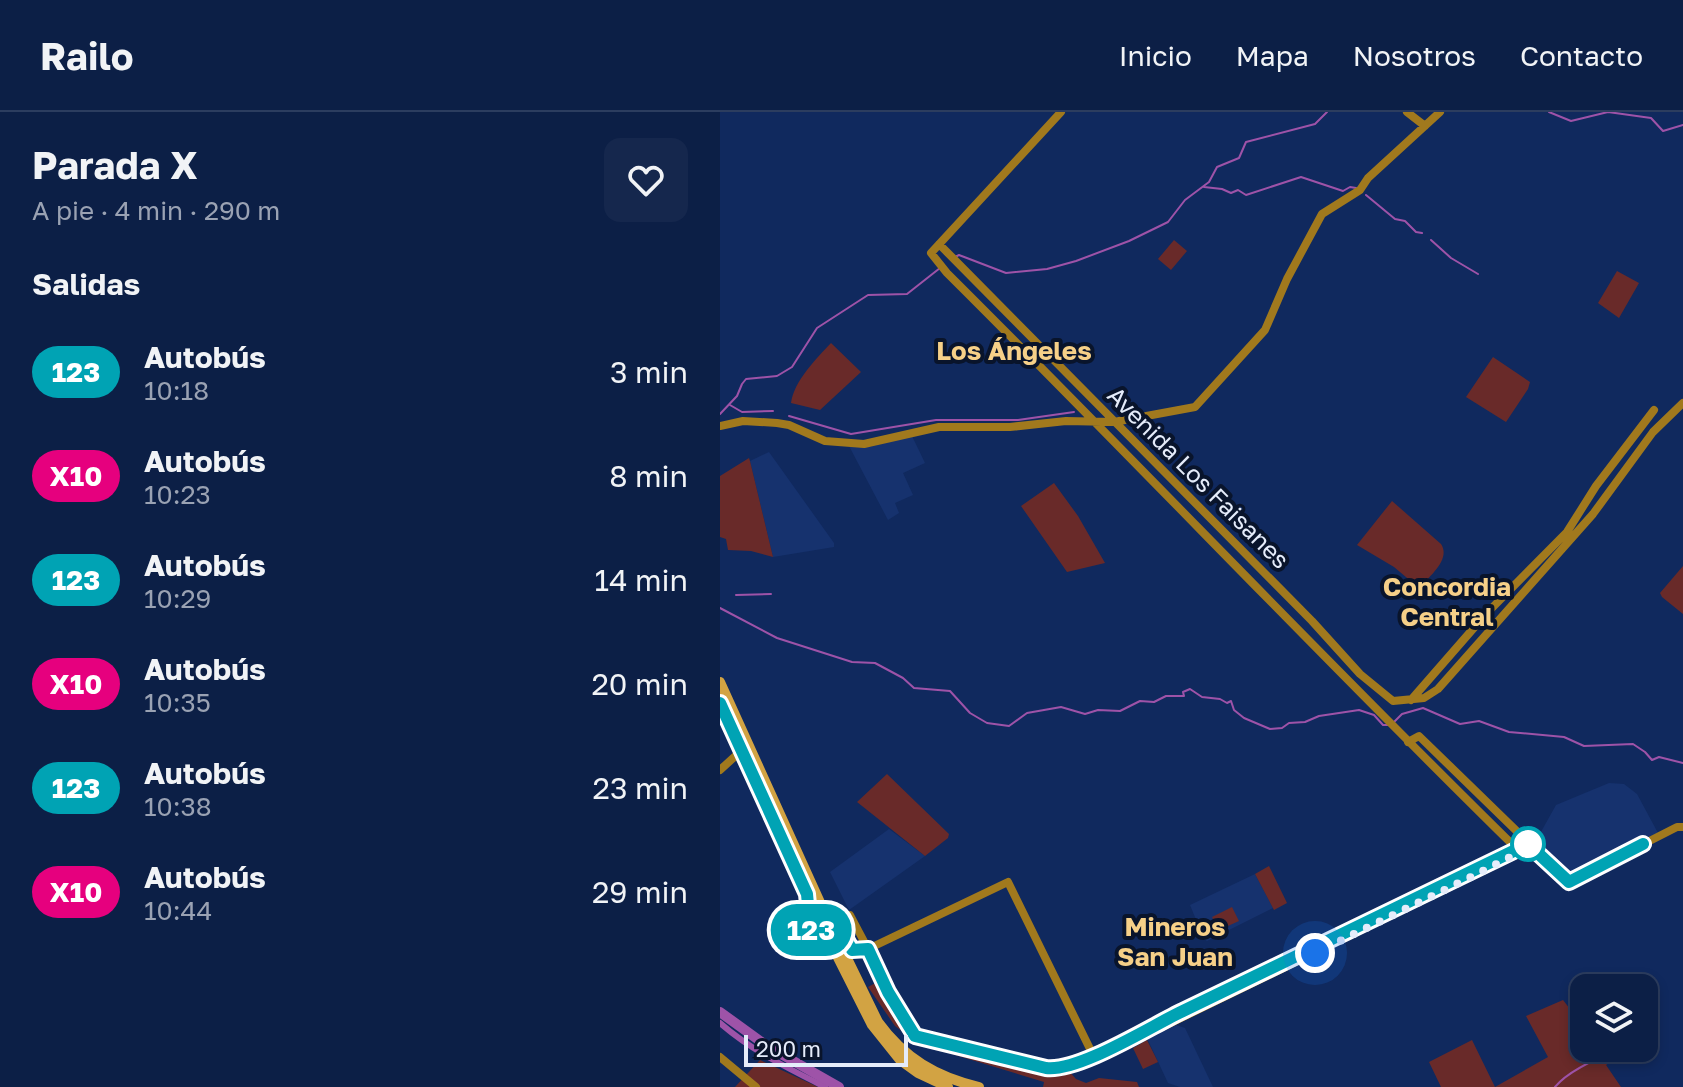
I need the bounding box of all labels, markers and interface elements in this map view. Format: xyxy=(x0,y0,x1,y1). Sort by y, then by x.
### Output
text: Railo xyxy=(40,33,134,78)
text: Inicio xyxy=(1119,39,1192,72)
text: Mapa xyxy=(1236,39,1309,72)
text: Nosotros xyxy=(1353,39,1476,72)
text: Contacto xyxy=(1520,39,1643,72)
button: heart xyxy=(604,138,688,222)
text: Parada X xyxy=(32,142,198,187)
text: A pie · 4 min · 290 m xyxy=(32,195,280,226)
text: Salidas xyxy=(32,266,140,302)
district label: Los Ángeles xyxy=(936,335,1092,366)
text: Autobús xyxy=(144,339,266,375)
text: 3 min xyxy=(610,354,688,390)
text: 123 xyxy=(52,355,100,388)
text: 10:18 xyxy=(144,375,209,406)
street label: Avenida Los Faisanes xyxy=(1102,380,1296,574)
text: Autobús xyxy=(144,443,266,479)
text: 8 min xyxy=(609,458,688,494)
text: X10 xyxy=(50,459,102,492)
text: 10:23 xyxy=(144,479,211,510)
text: Autobús xyxy=(144,547,266,583)
text: 14 min xyxy=(595,562,688,598)
text: 123 xyxy=(52,563,100,596)
district label: Concordia Central xyxy=(1383,571,1511,632)
text: 10:29 xyxy=(144,583,211,614)
text: Autobús xyxy=(144,651,266,687)
text: 20 min xyxy=(591,666,688,702)
text: X10 xyxy=(50,667,102,700)
text: 10:35 xyxy=(144,687,211,718)
text: Autobús xyxy=(144,755,266,791)
text: 23 min xyxy=(593,770,688,806)
text: 123 xyxy=(52,771,100,804)
text: 10:38 xyxy=(144,791,212,822)
unlabelled marker xyxy=(1511,827,1545,861)
text: Autobús xyxy=(144,859,266,895)
text: 29 min xyxy=(592,874,688,910)
text: X10 xyxy=(50,875,102,908)
text: 10:44 xyxy=(144,895,212,926)
line badge: 123 xyxy=(765,904,857,956)
district label: Mineros San Juan xyxy=(1117,911,1233,972)
text: 123 xyxy=(787,913,835,946)
your location xyxy=(1295,933,1335,973)
map controls xyxy=(1570,974,1658,1062)
button: layers xyxy=(1570,974,1658,1062)
scale bar xyxy=(744,1031,908,1067)
text: 200 m xyxy=(756,1035,821,1062)

